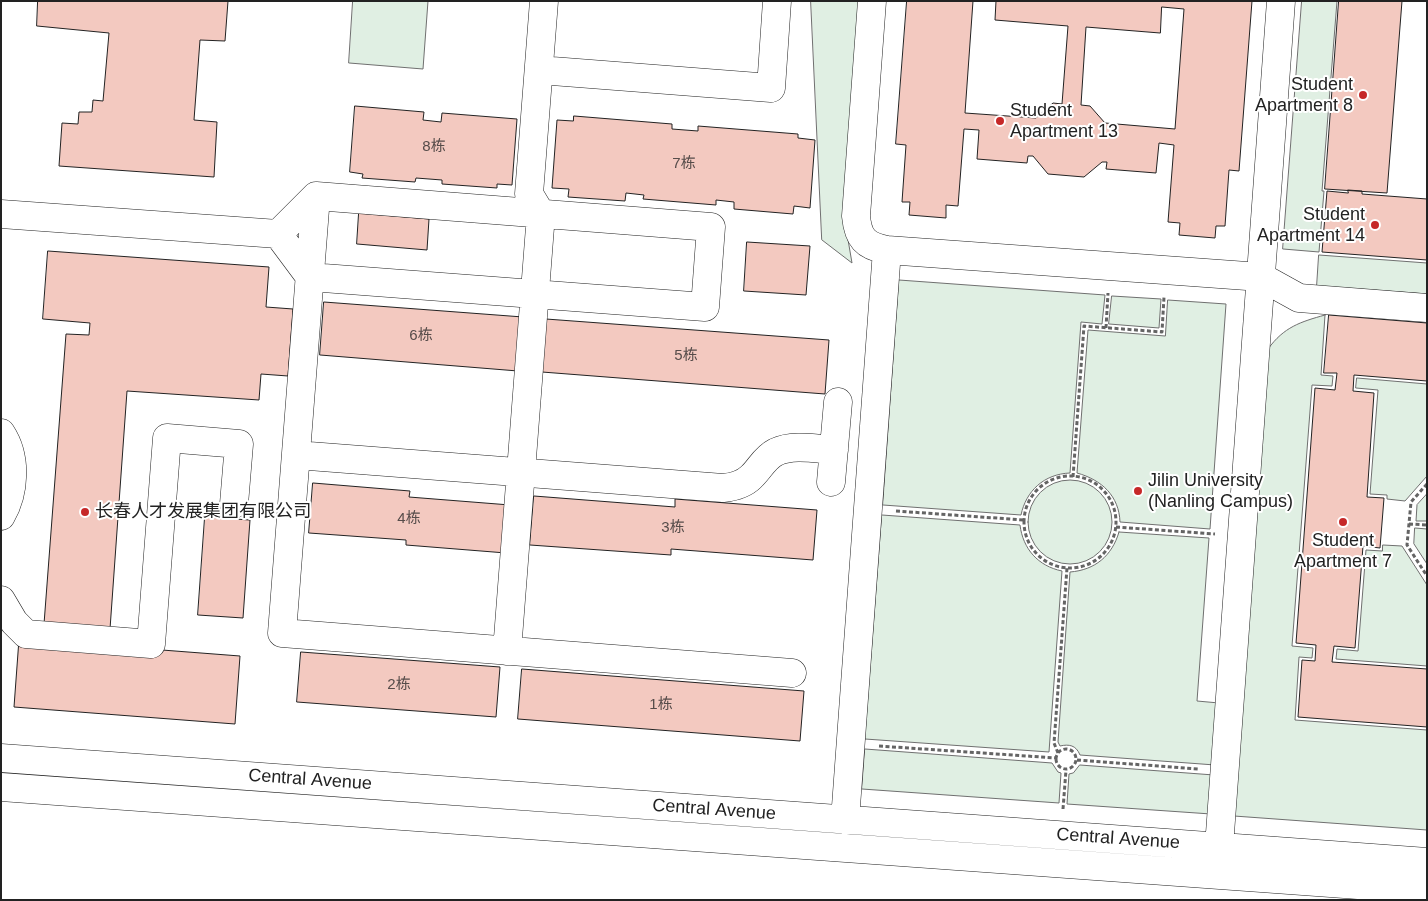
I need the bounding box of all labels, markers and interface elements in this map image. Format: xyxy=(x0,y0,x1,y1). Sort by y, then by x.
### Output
place label: Student Apartment 8 xyxy=(1255,74,1353,116)
marker: Student Apartment 8 xyxy=(1357,89,1369,101)
place label: Student Apartment 13 xyxy=(1010,100,1118,142)
marker: Student Apartment 13 xyxy=(994,115,1006,127)
house number: 8栋 xyxy=(422,138,446,156)
house number: 7栋 xyxy=(672,155,696,173)
place label: Student Apartment 14 xyxy=(1257,204,1365,246)
marker: Student Apartment 14 xyxy=(1369,219,1381,231)
house number: 6栋 xyxy=(409,327,433,345)
house number: 5栋 xyxy=(674,347,698,365)
place label: Jilin University (Nanling Campus) xyxy=(1148,470,1293,512)
marker: Jilin University (Nanling Campus) xyxy=(1132,485,1144,497)
place label: 长春人才发展集团有限公司 xyxy=(95,501,311,523)
marker: 长春人才发展集团有限公司 xyxy=(79,506,91,518)
house number: 4栋 xyxy=(397,510,421,528)
marker: Student Apartment 7 xyxy=(1337,516,1349,528)
house number: 3栋 xyxy=(661,519,685,537)
place label: Student Apartment 7 xyxy=(1294,530,1392,572)
house number: 2栋 xyxy=(387,676,411,694)
house number: 1栋 xyxy=(649,696,673,714)
street label: Central Avenue xyxy=(248,765,372,795)
street label: Central Avenue xyxy=(652,795,776,825)
street label: Central Avenue xyxy=(1056,824,1180,854)

